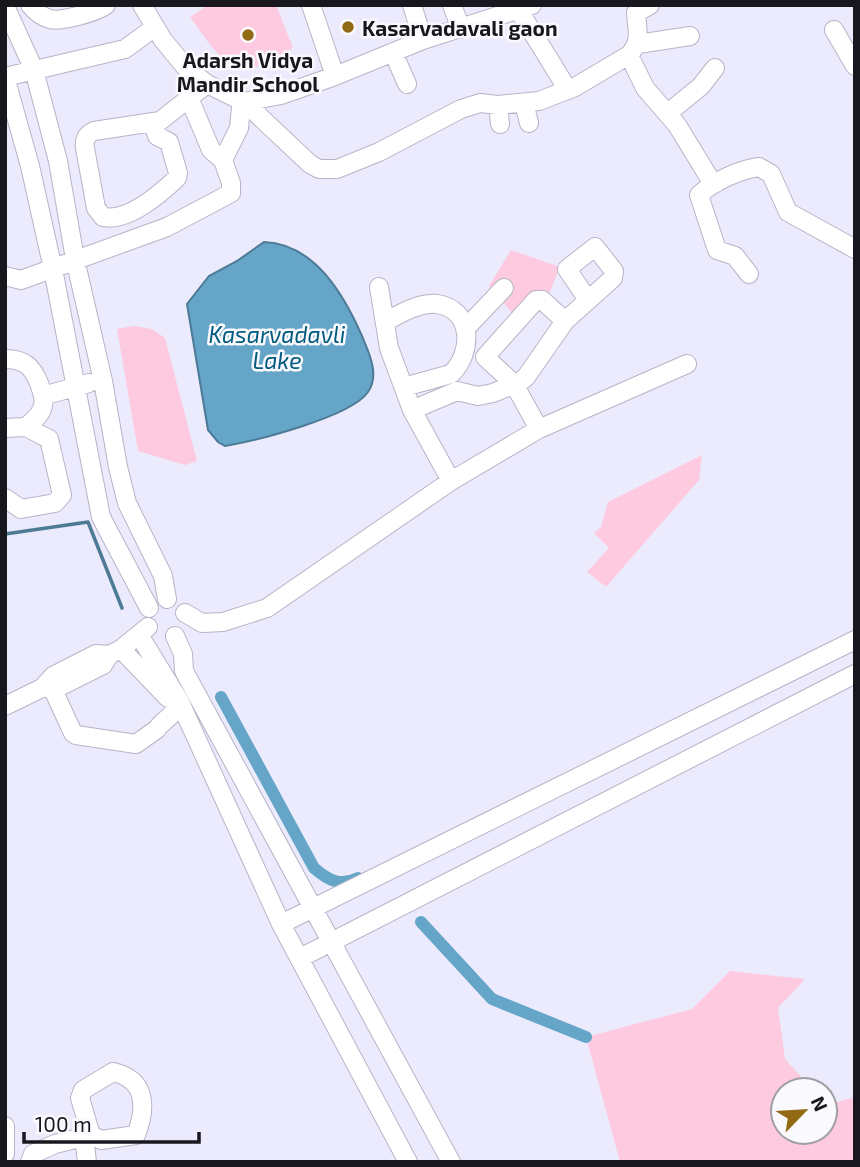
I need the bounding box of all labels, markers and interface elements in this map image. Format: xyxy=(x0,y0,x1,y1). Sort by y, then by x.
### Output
place label: Kasarvadavali gaon xyxy=(362,15,558,40)
marker: Kasarvadavali gaon xyxy=(340,19,356,35)
marker: Adarsh Vidya Mandir School xyxy=(240,27,256,43)
place label: Adarsh Vidya Mandir School xyxy=(177,47,319,96)
water label: Kasarvadavli Lake xyxy=(209,320,346,374)
north arrow xyxy=(769,1076,839,1146)
text: N xyxy=(807,1093,833,1115)
scale bar xyxy=(24,1100,200,1144)
text: 100 m xyxy=(35,1111,92,1136)

